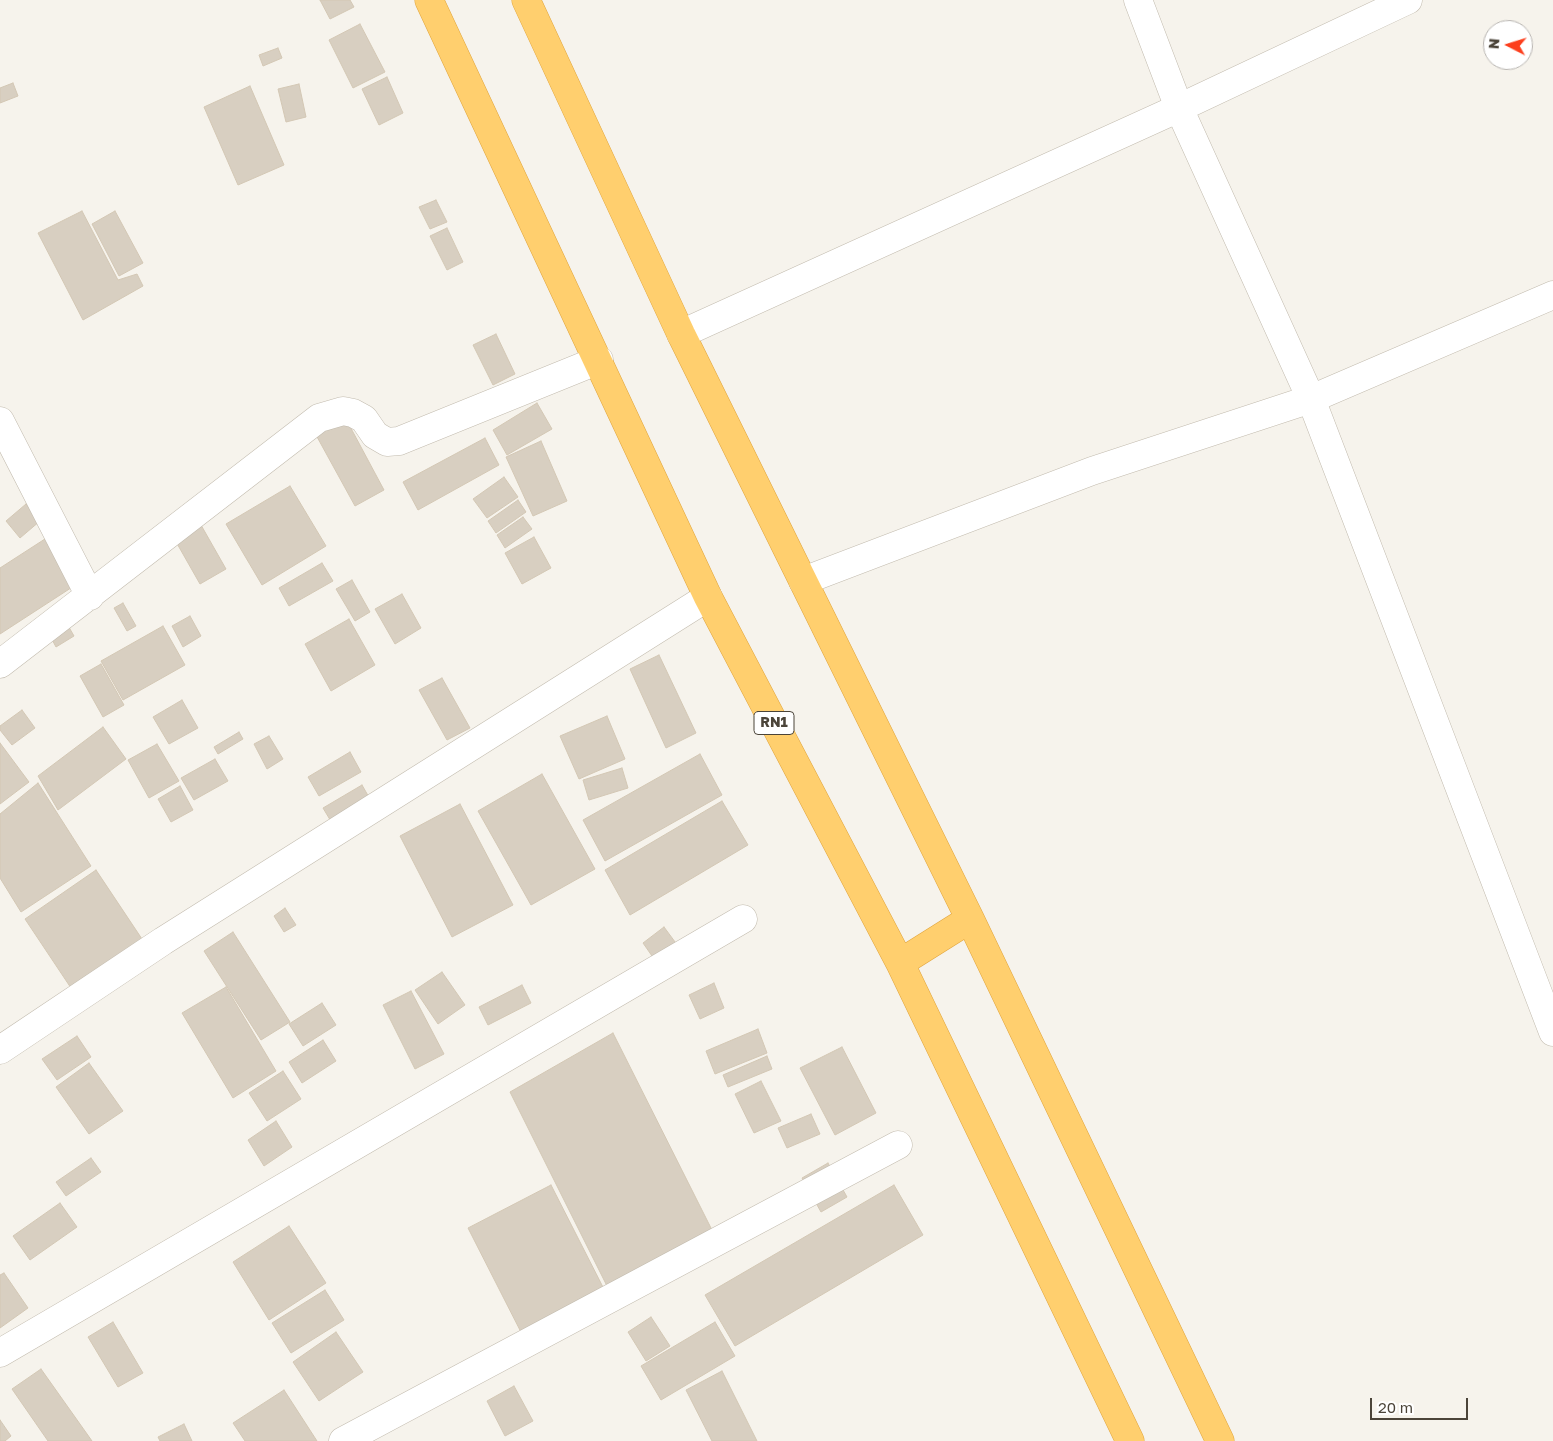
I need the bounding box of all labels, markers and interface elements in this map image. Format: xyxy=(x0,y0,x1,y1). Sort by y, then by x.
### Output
north arrow xyxy=(1483,20,1533,70)
text: N xyxy=(1485,38,1502,50)
road number: RN1 xyxy=(754,711,794,734)
scale bar xyxy=(1373,1388,1470,1420)
text: 20 m xyxy=(1378,1398,1413,1416)

